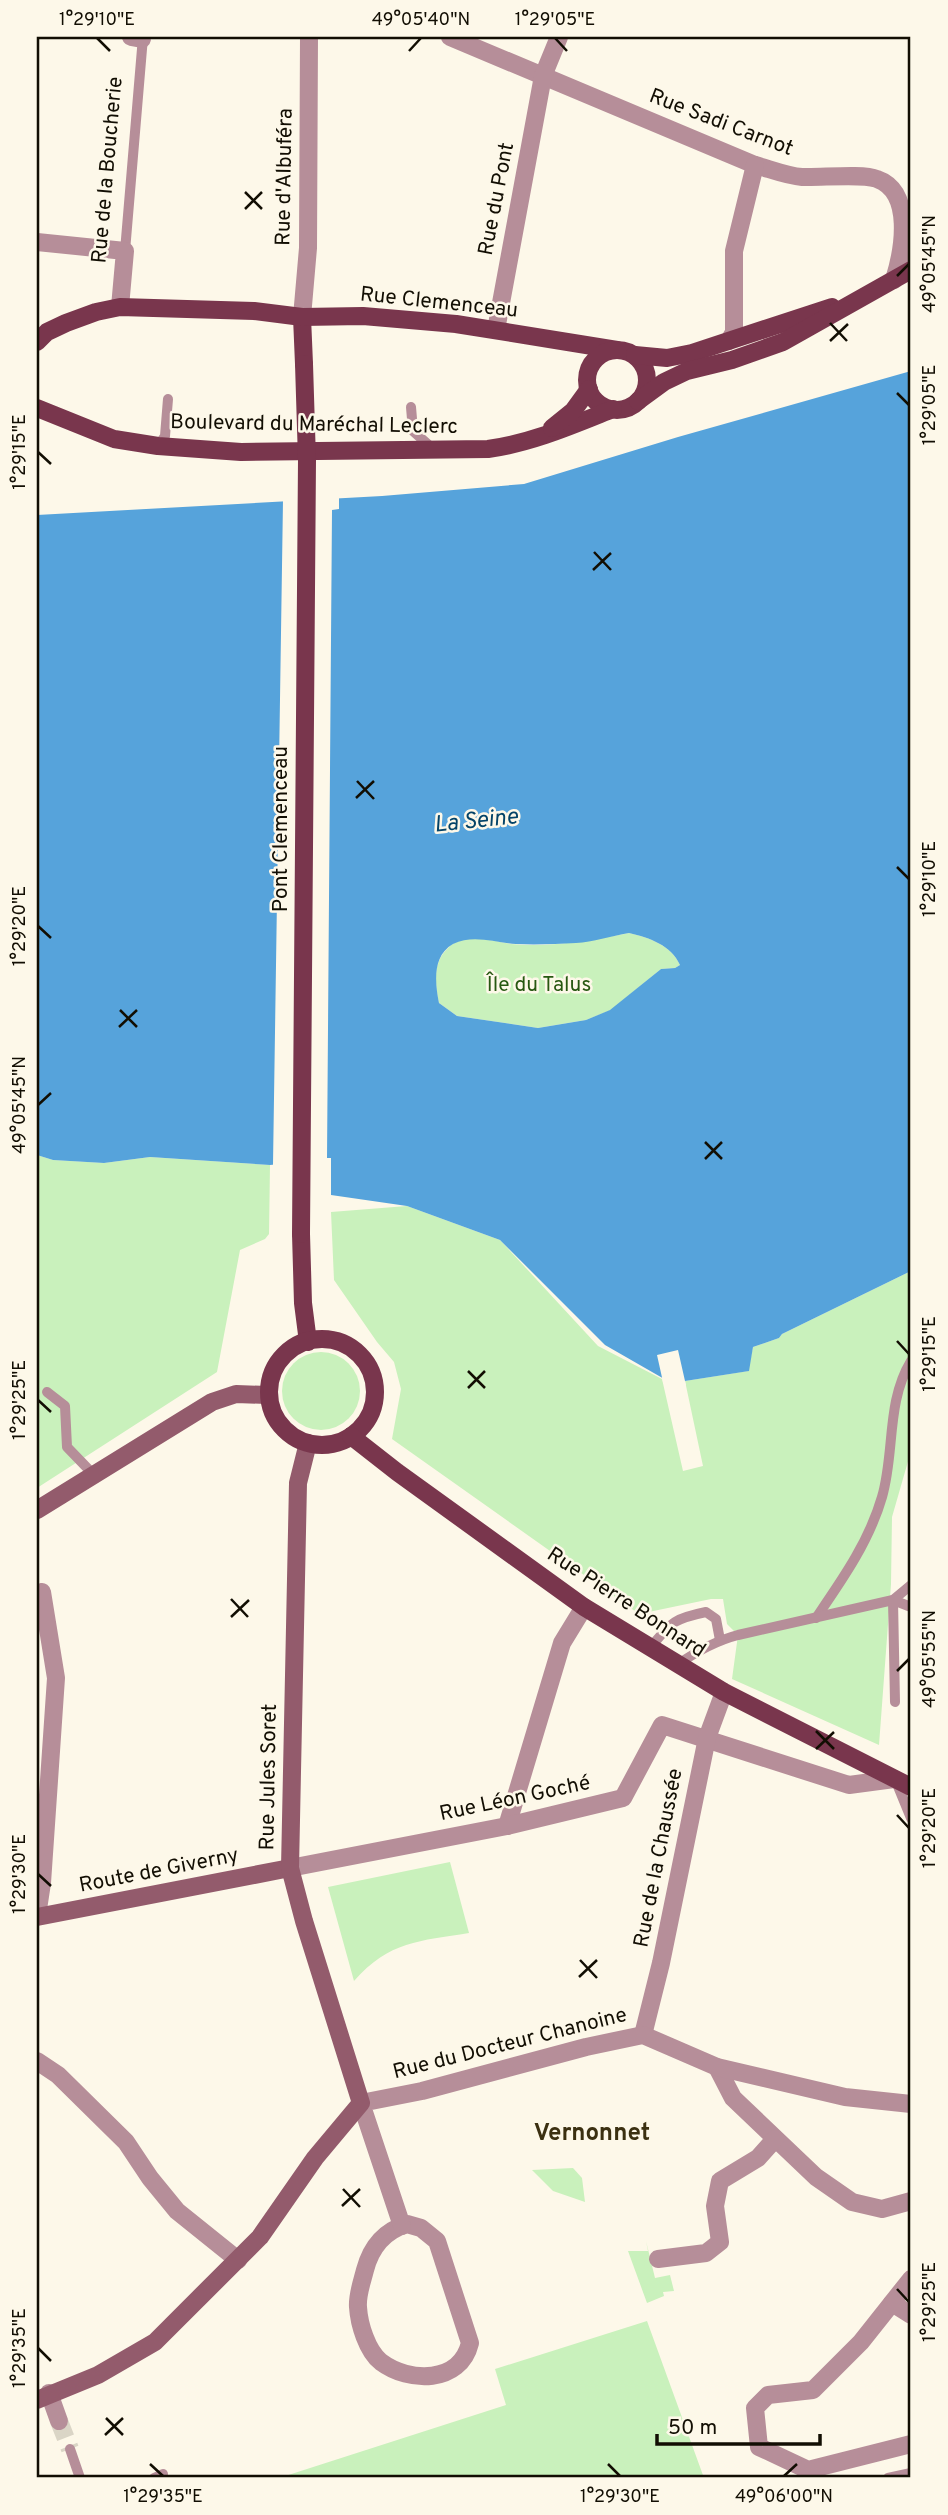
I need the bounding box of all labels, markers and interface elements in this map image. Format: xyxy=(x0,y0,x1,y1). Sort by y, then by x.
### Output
text: 1°29'10"E xyxy=(59,9,135,32)
text: 49°05'40"N xyxy=(372,9,470,32)
text: 1°29'05"E xyxy=(515,9,595,32)
street label: Rue de la Boucherie xyxy=(86,75,130,265)
street label: Rue Sadi Carnot xyxy=(645,83,797,163)
street label: Rue d'Albuféra xyxy=(270,108,300,246)
street label: Rue du Pont xyxy=(473,140,521,258)
text: 49°05'45"N xyxy=(919,215,942,313)
street label: Rue Clemenceau xyxy=(359,281,519,325)
text: 1°29'05"E xyxy=(919,365,942,445)
street label: Boulevard du Maréchal Leclerc xyxy=(170,409,458,441)
text: 1°29'15"E xyxy=(9,414,32,490)
street label: Pont Clemenceau xyxy=(268,746,295,912)
water label: La Seine xyxy=(433,803,521,841)
text: 1°29'10"E xyxy=(919,841,942,917)
text: 1°29'20"E xyxy=(9,886,32,966)
park label: Île du Talus xyxy=(486,971,591,999)
text: 49°05'45"N xyxy=(9,1056,32,1154)
text: 1°29'15"E xyxy=(919,1316,942,1392)
text: 1°29'25"E xyxy=(9,1360,32,1440)
street label: Rue Pierre Bonnard xyxy=(541,1542,711,1664)
text: 49°05'55"N xyxy=(919,1610,942,1708)
street label: Rue Jules Soret xyxy=(254,1703,284,1851)
street label: Rue de la Chaussée xyxy=(628,1766,690,1950)
street label: Rue Léon Goché xyxy=(437,1770,593,1828)
text: 1°29'20"E xyxy=(919,1788,942,1868)
text: 1°29'30"E xyxy=(9,1834,32,1914)
street label: Route de Giverny xyxy=(77,1842,241,1900)
street label: Rue du Docteur Chanoine xyxy=(390,2002,630,2086)
district label: Vernonnet xyxy=(534,2119,650,2149)
text: 1°29'25"E xyxy=(919,2262,942,2342)
text: 1°29'35"E xyxy=(9,2308,32,2388)
scale bar xyxy=(657,2403,820,2447)
text: 50 m xyxy=(668,2415,717,2442)
text: 1°29'35"E xyxy=(123,2486,203,2509)
text: 1°29'30"E xyxy=(580,2486,660,2509)
text: 49°06'00"N xyxy=(735,2486,833,2509)

